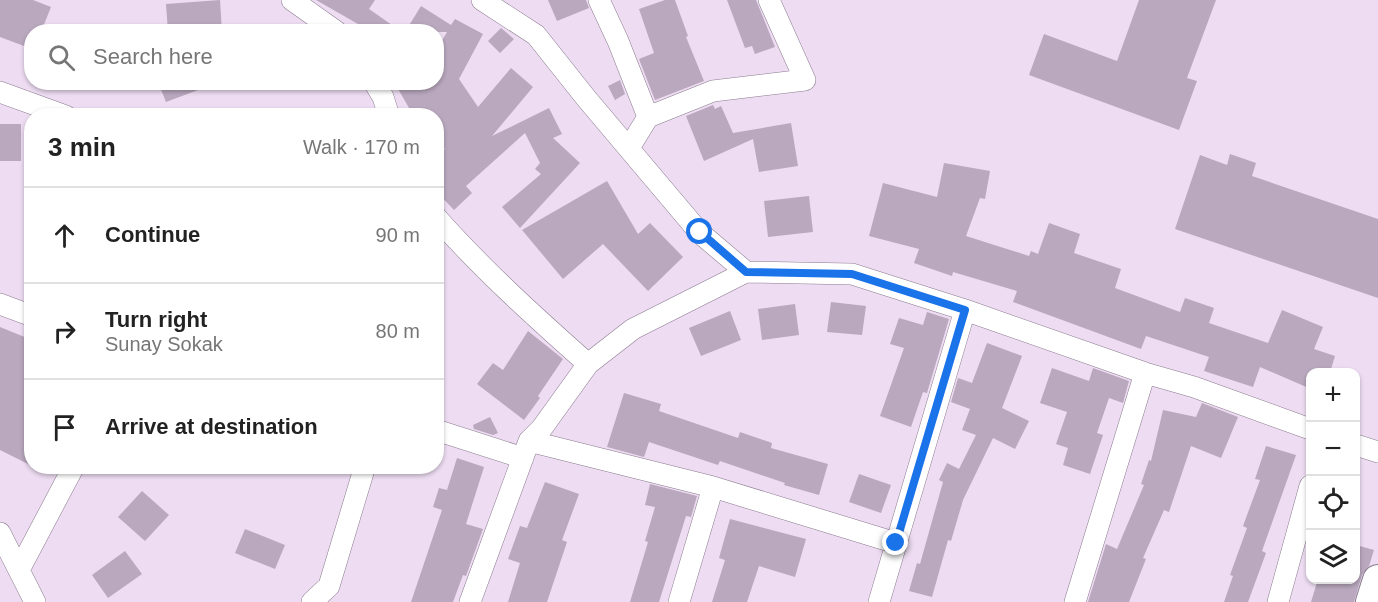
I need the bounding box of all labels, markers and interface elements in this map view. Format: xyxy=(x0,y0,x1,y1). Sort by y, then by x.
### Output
search box xyxy=(24,24,444,90)
icon: search xyxy=(45,41,78,74)
text: Search here xyxy=(93,44,213,69)
text: 3 min xyxy=(48,132,116,162)
text: Walk · 170 m xyxy=(303,136,420,158)
route start xyxy=(686,218,712,244)
icon: ahead xyxy=(48,219,81,252)
text: Continue xyxy=(105,222,200,247)
text: 90 m xyxy=(376,224,420,246)
text: Turn right xyxy=(105,307,207,332)
icon: right xyxy=(48,315,81,348)
text: 80 m xyxy=(376,320,420,342)
text: Sunay Sokak xyxy=(105,333,223,355)
map controls xyxy=(1306,368,1360,584)
button: + xyxy=(1306,368,1360,422)
icon: arrive xyxy=(48,411,81,444)
text: Arrive at destination xyxy=(105,414,318,439)
button: − xyxy=(1306,422,1360,476)
button: locate xyxy=(1306,476,1360,530)
route end xyxy=(882,529,908,555)
button: layers xyxy=(1306,530,1360,584)

